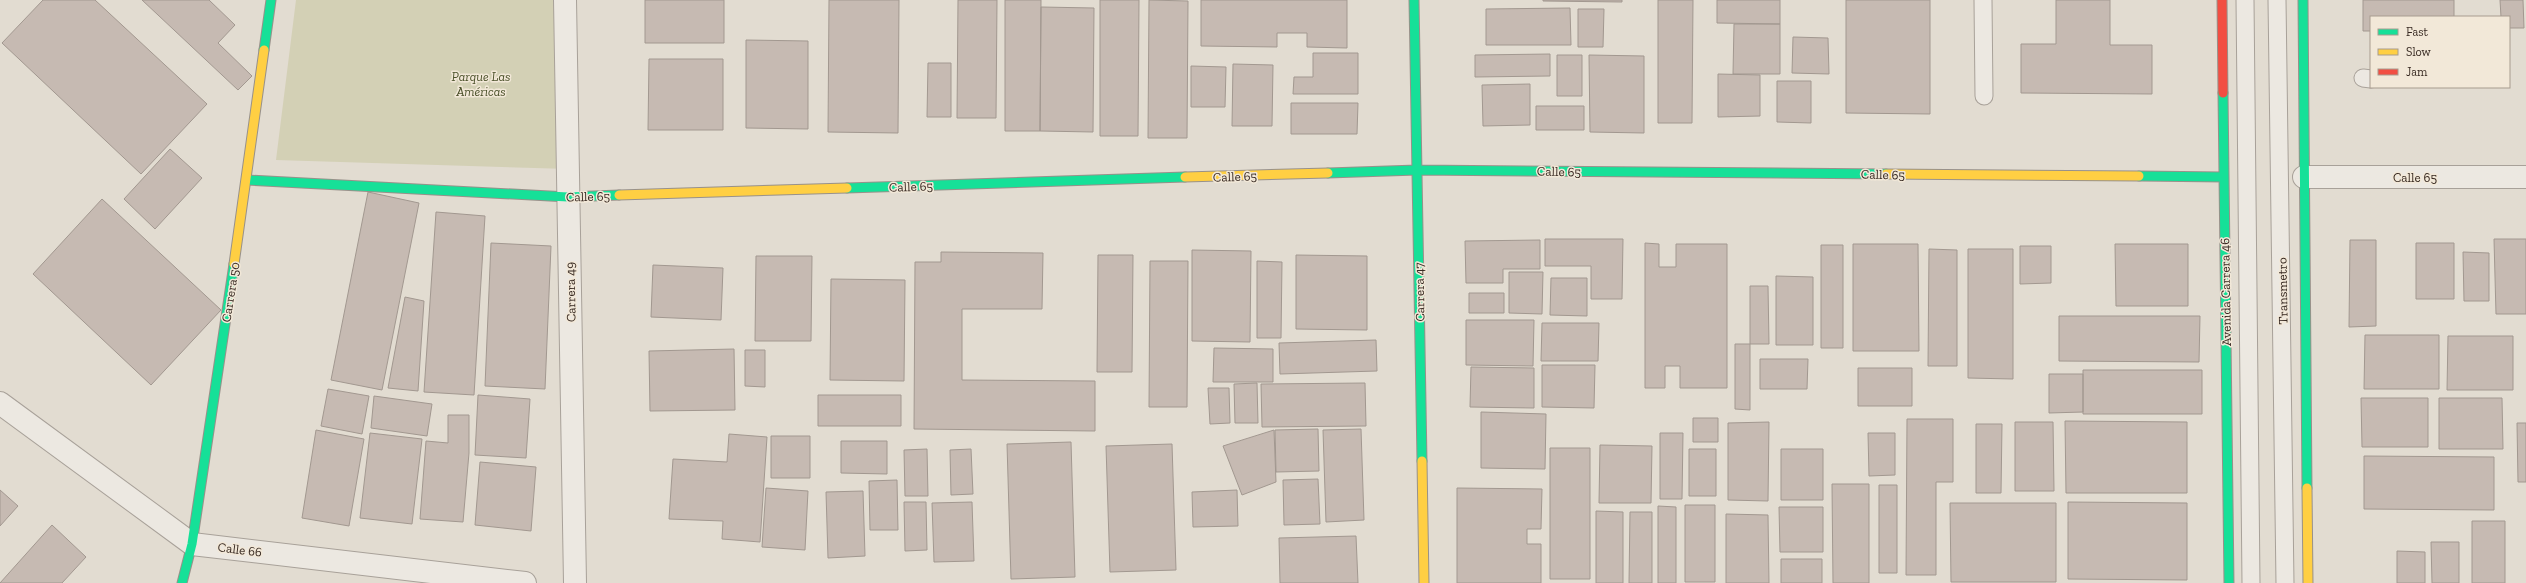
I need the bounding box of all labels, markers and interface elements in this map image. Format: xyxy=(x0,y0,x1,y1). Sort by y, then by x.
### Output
legend xyxy=(2370,16,2510,88)
text: Fast xyxy=(2406,25,2429,39)
text: Slow xyxy=(2406,45,2432,59)
text: Jam xyxy=(2406,65,2428,79)
park label: Parque Las Américas xyxy=(452,69,510,99)
street label: Calle 65 xyxy=(1537,164,1582,179)
street label: Calle 65 xyxy=(1861,167,1906,182)
street label: Calle 65 xyxy=(1213,168,1258,185)
street label: Calle 65 xyxy=(2393,170,2437,185)
street label: Calle 65 xyxy=(889,178,934,195)
street label: Calle 65 xyxy=(566,189,611,204)
street label: Avenida Carrera 46 xyxy=(2217,238,2234,346)
street label: Transmetro xyxy=(2274,257,2291,325)
street label: Carrera 50 xyxy=(218,261,243,323)
street label: Carrera 49 xyxy=(562,262,579,322)
street label: Carrera 47 xyxy=(1411,262,1428,322)
street label: Calle 66 xyxy=(217,539,263,560)

